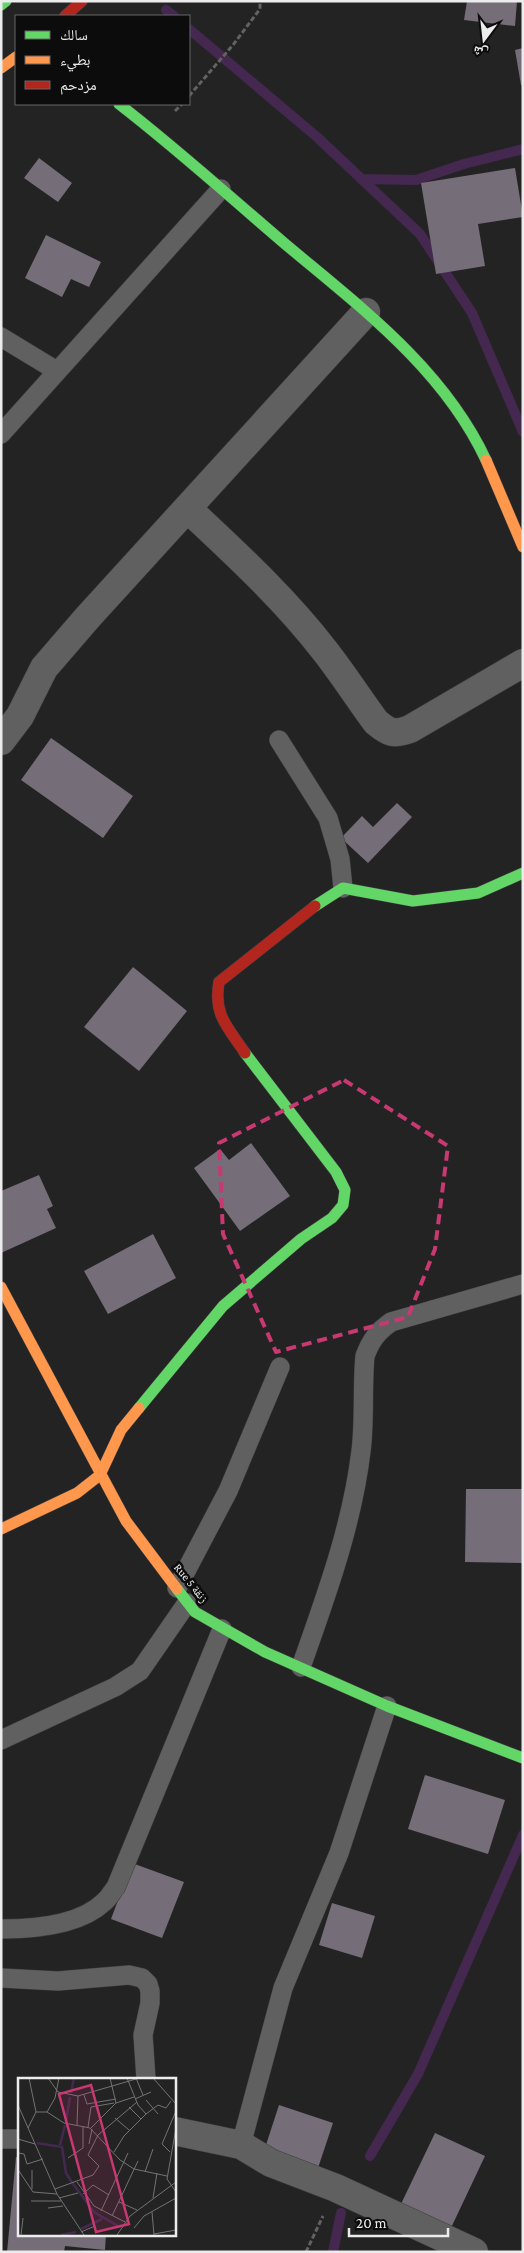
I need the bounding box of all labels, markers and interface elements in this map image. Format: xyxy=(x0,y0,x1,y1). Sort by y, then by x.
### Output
legend xyxy=(15,15,190,105)
north arrow xyxy=(459,15,509,65)
text: سالك xyxy=(60,27,88,43)
text: ش xyxy=(471,42,490,62)
text: بطيء xyxy=(60,52,90,72)
text: مزدحم xyxy=(60,77,97,95)
street label: Rue 5 زنقة xyxy=(171,1561,211,1606)
inset map xyxy=(18,2078,175,2236)
scale bar xyxy=(349,2206,448,2238)
text: 20 m xyxy=(356,2215,387,2231)

